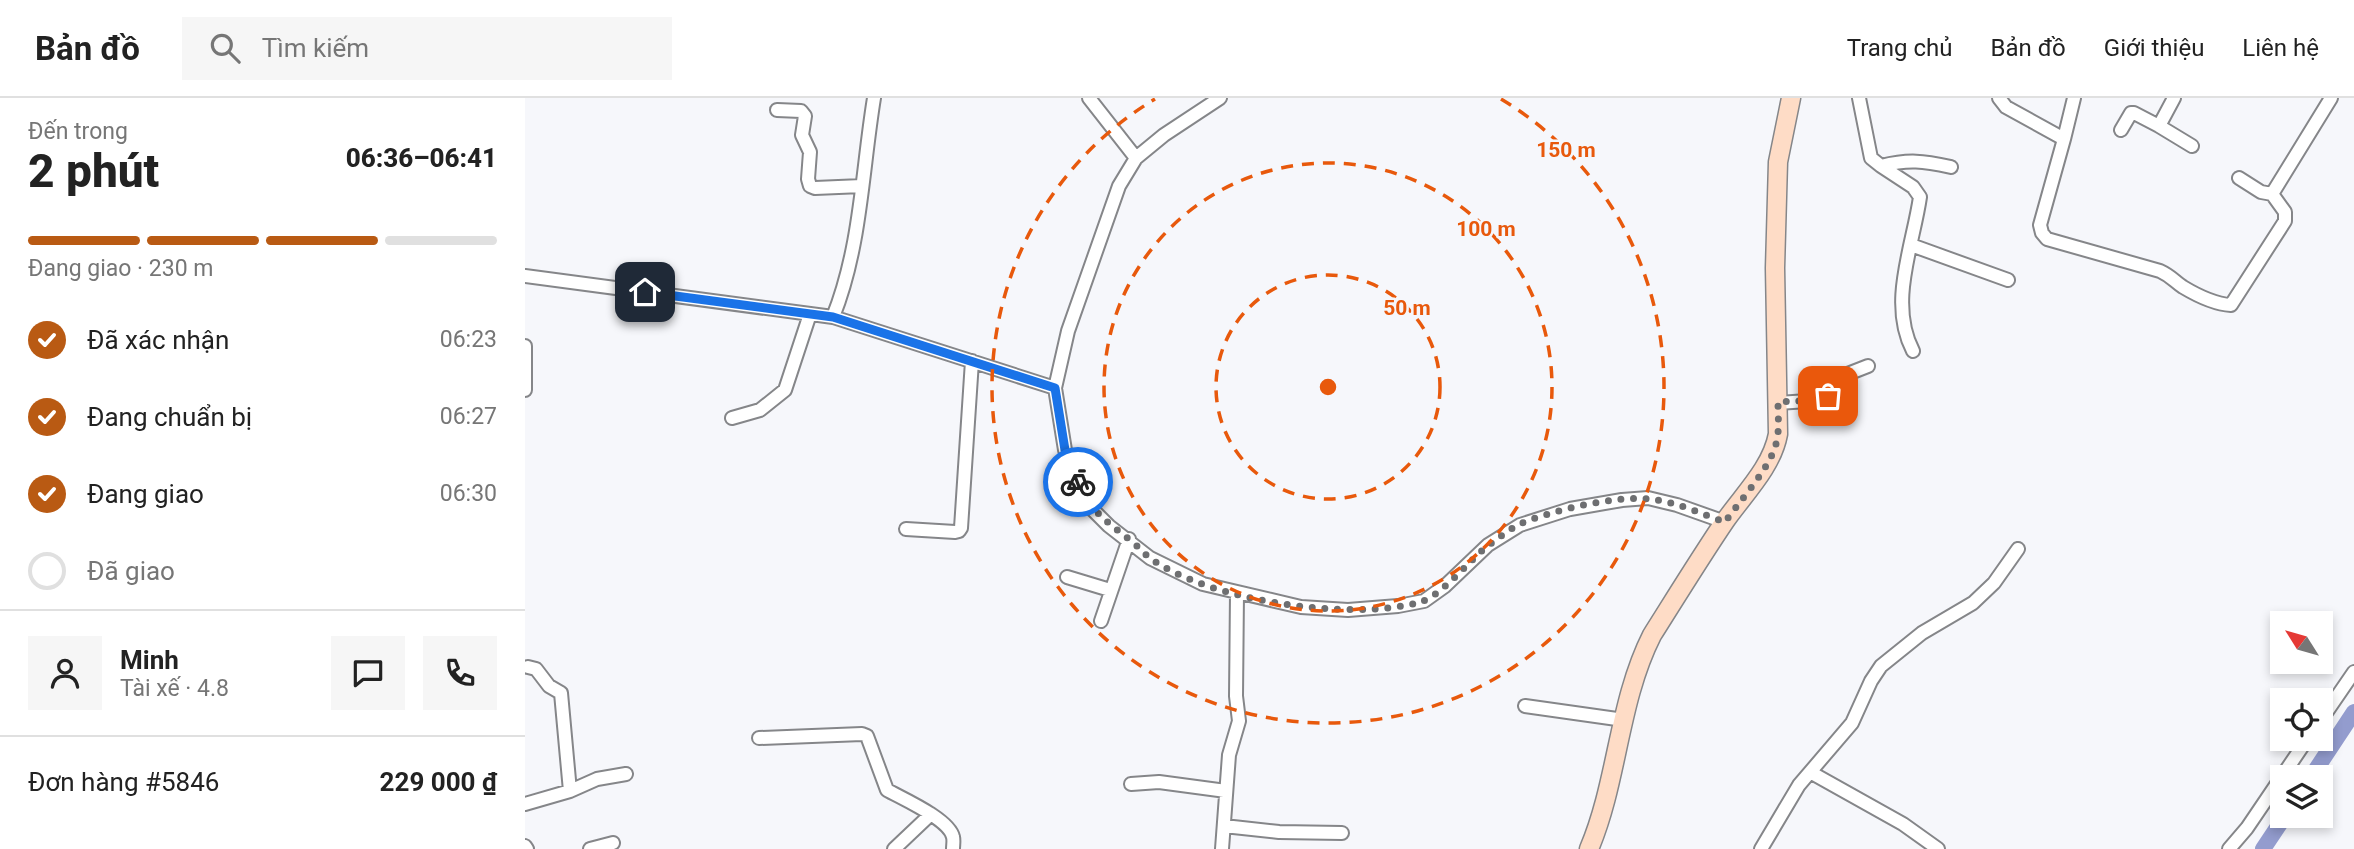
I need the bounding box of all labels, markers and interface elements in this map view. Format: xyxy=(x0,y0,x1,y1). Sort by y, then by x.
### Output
search box xyxy=(182,17,672,80)
text: Bản đồ xyxy=(35,29,140,68)
icon: search xyxy=(206,29,244,67)
text: Tìm kiếm xyxy=(262,33,369,63)
text: Trang chủ xyxy=(1847,34,1953,62)
text: Bản đồ xyxy=(1991,34,2066,62)
text: Giới thiệu xyxy=(2104,34,2204,62)
text: Liên hệ xyxy=(2242,34,2319,62)
text: Đến trong xyxy=(28,118,128,145)
text: 150 m xyxy=(1536,138,1596,162)
text: 06:36–06:41 xyxy=(346,143,497,173)
text: 2 phút xyxy=(28,144,159,198)
text: 100 m xyxy=(1456,217,1516,241)
text: Đang giao · 230 m xyxy=(28,255,213,282)
pin xyxy=(615,262,675,322)
icon: home xyxy=(626,273,664,311)
text: 50 m xyxy=(1383,296,1431,320)
icon: check xyxy=(28,321,66,359)
text: Đã xác nhận xyxy=(87,325,229,355)
text: 06:23 xyxy=(440,326,497,353)
pin xyxy=(1798,366,1858,426)
centre of rings xyxy=(1316,375,1340,399)
icon: bag xyxy=(1809,377,1847,415)
icon: check xyxy=(28,398,66,436)
text: Đang chuẩn bị xyxy=(87,402,252,432)
text: 06:27 xyxy=(440,403,497,430)
courier xyxy=(1043,447,1113,517)
icon: bike xyxy=(1059,463,1097,501)
icon: check xyxy=(28,475,66,513)
text: Đang giao xyxy=(87,479,204,509)
text: 06:30 xyxy=(440,480,497,507)
text: Đã giao xyxy=(87,556,175,586)
north arrow xyxy=(2270,611,2333,674)
map controls xyxy=(2270,611,2333,828)
button: person xyxy=(28,636,102,710)
button: chat xyxy=(331,636,405,710)
button: phone xyxy=(423,636,497,710)
text: Minh xyxy=(120,645,179,675)
text: Tài xế · 4.8 xyxy=(120,675,229,702)
button: locate xyxy=(2270,688,2333,751)
button: layers xyxy=(2270,765,2333,828)
text: Đơn hàng #5846 xyxy=(28,767,219,797)
text: 229 000 ₫ xyxy=(380,767,497,797)

